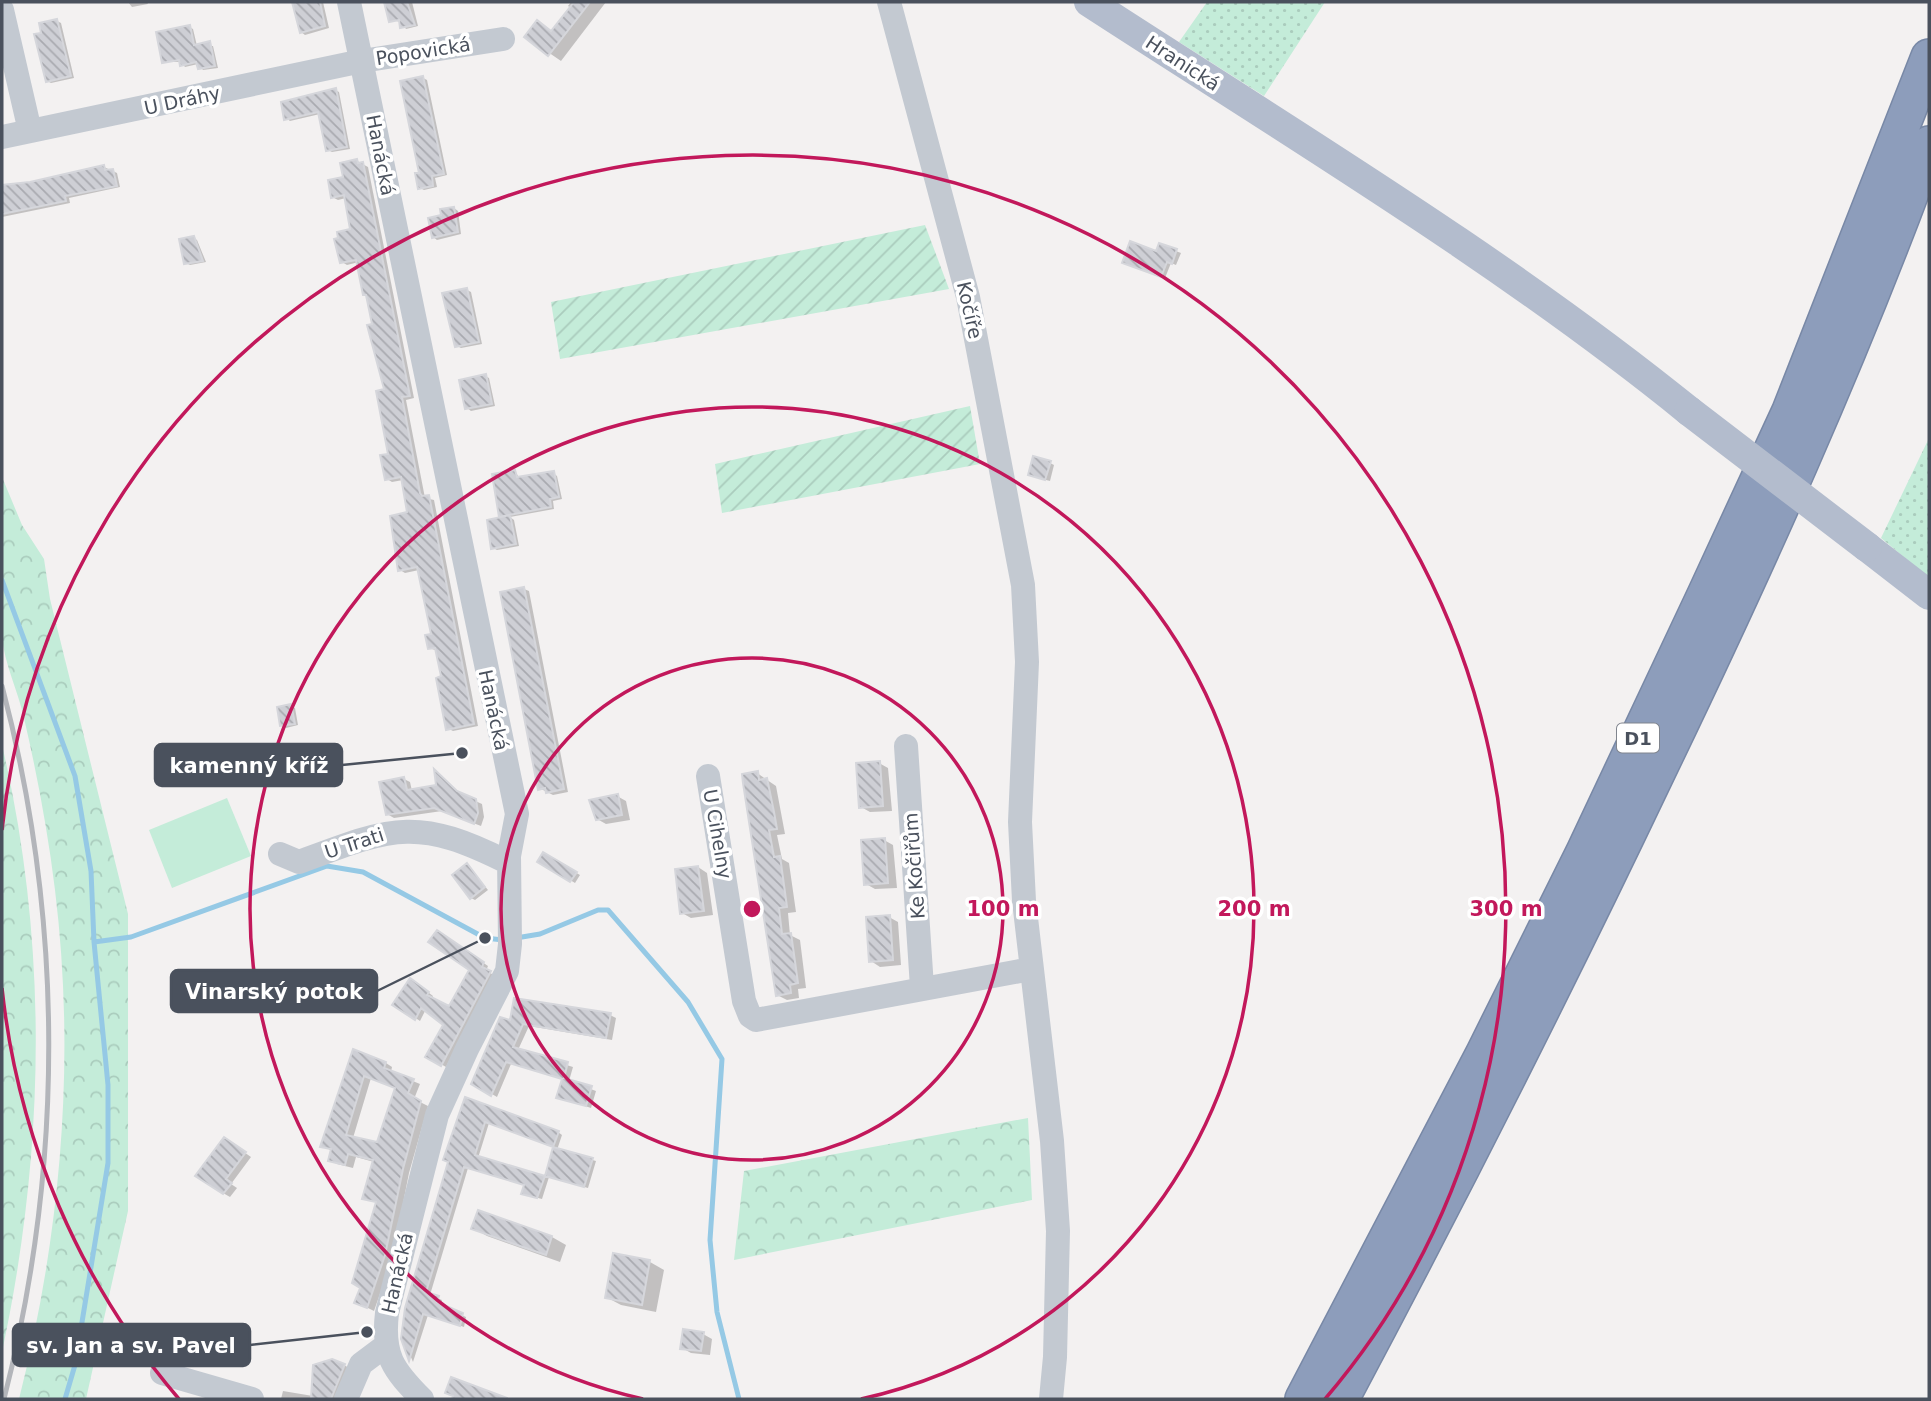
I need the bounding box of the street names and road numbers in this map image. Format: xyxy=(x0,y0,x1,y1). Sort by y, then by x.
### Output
street label: Hranická xyxy=(1142,31,1224,95)
street label: Popovická xyxy=(374,33,472,69)
street label: U Dráhy xyxy=(142,81,222,119)
street label: Hanácká xyxy=(362,112,400,198)
street label: Kočíře xyxy=(953,279,987,341)
street label: Hanácká xyxy=(475,667,513,753)
road number: D1 xyxy=(1617,724,1659,752)
street label: U Cihelny xyxy=(699,787,737,881)
street label: Ke Kočiřům xyxy=(899,812,929,920)
street label: U Trati xyxy=(322,823,386,863)
street label: Hanácká xyxy=(377,1230,417,1316)

